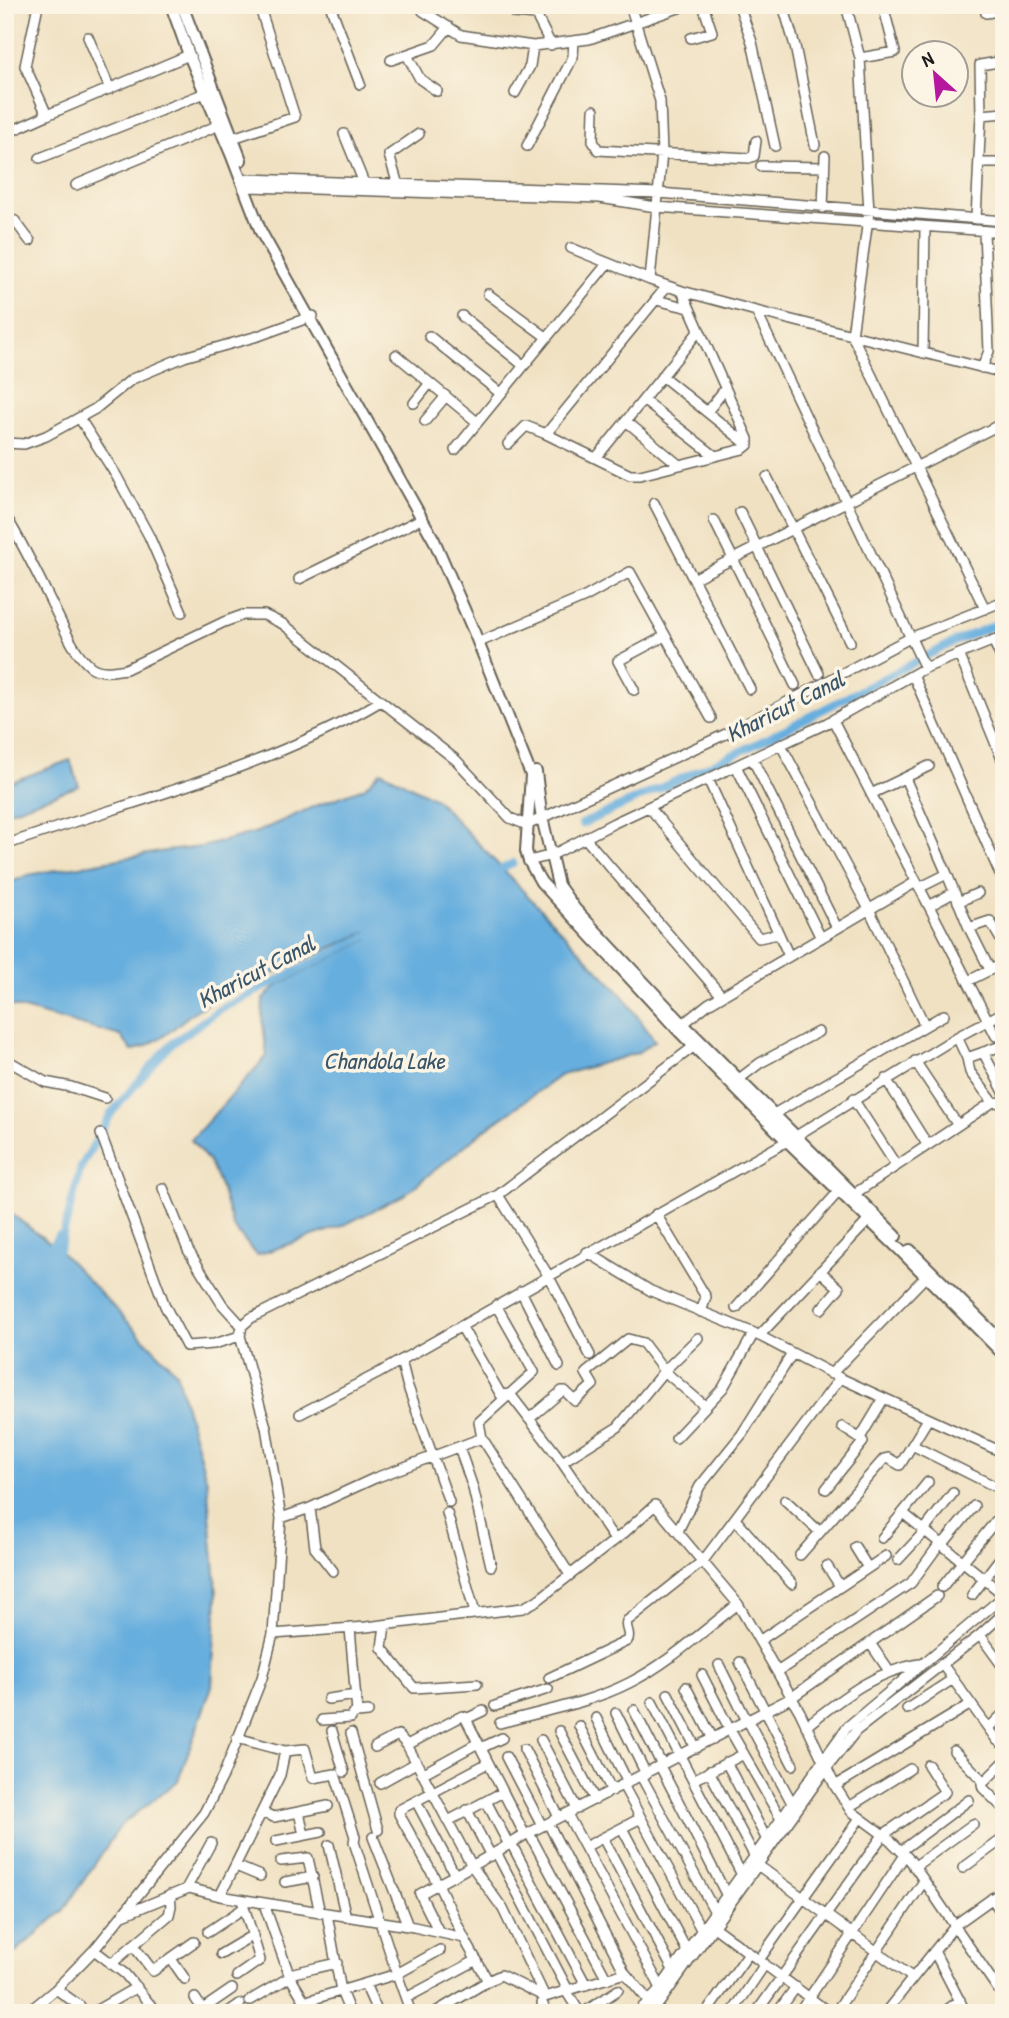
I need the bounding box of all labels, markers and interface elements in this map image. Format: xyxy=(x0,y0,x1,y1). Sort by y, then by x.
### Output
north arrow xyxy=(900,38,970,108)
text: N xyxy=(917,45,938,73)
water label: Kharicut Canal xyxy=(720,662,851,750)
water label: Kharicut Canal xyxy=(191,926,321,1015)
water label: Chandola Lake xyxy=(323,1044,446,1076)

